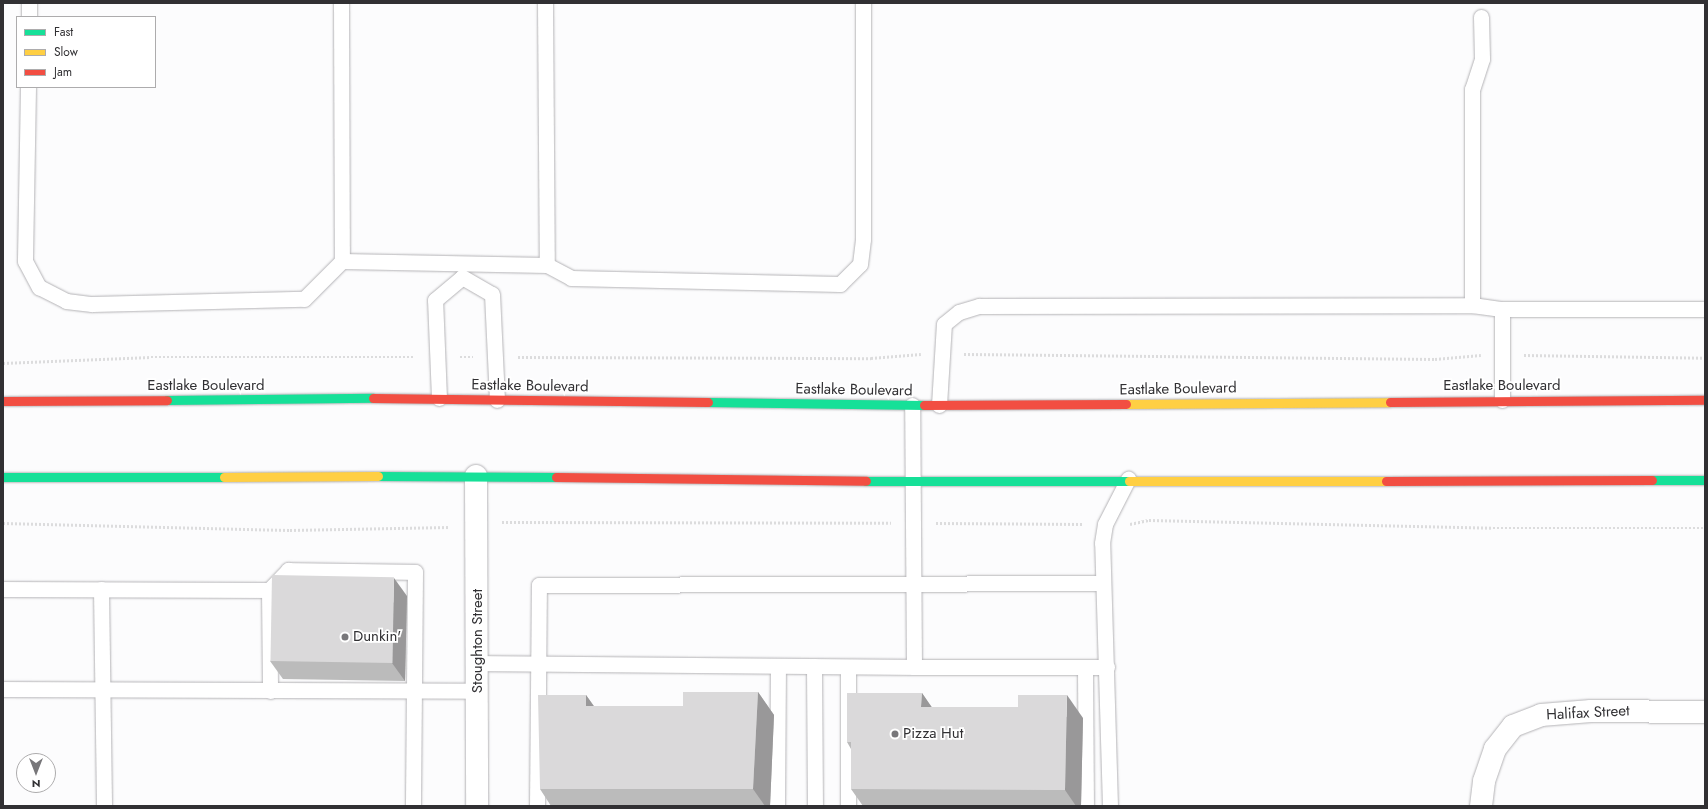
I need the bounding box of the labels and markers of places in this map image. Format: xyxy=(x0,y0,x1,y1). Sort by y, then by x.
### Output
place label: Dunkin' xyxy=(353,628,401,646)
marker: Dunkin' xyxy=(340,632,350,642)
place label: Pizza Hut xyxy=(903,725,963,743)
marker: Pizza Hut xyxy=(890,729,900,739)

